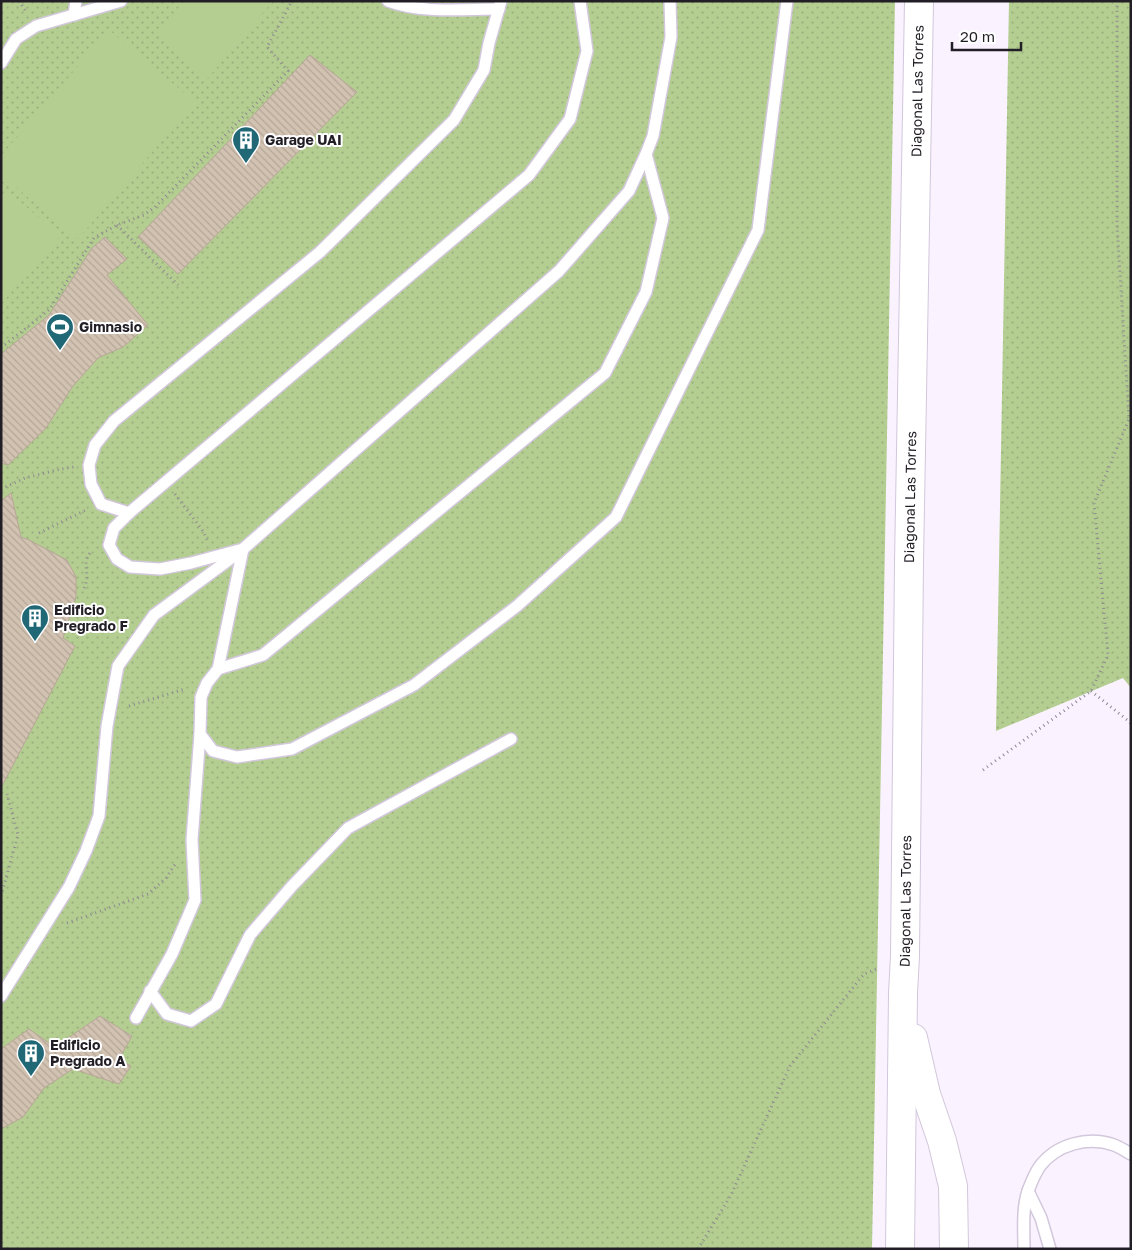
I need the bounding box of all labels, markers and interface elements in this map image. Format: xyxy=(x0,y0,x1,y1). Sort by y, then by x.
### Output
scale bar xyxy=(952,20,1021,52)
street label: Diagonal Las Torres xyxy=(907,25,927,157)
text: 20 m xyxy=(960,27,995,45)
building icon: Garage UAI xyxy=(231,125,261,164)
place label: Garage UAI xyxy=(265,131,342,148)
sports icon: Gimnasio xyxy=(45,312,75,351)
place label: Gimnasio xyxy=(79,318,142,335)
street label: Diagonal Las Torres xyxy=(900,431,919,563)
place label: Edificio Pregrado F xyxy=(54,601,128,634)
building icon: Edificio Pregrado F xyxy=(20,603,50,642)
street label: Diagonal Las Torres xyxy=(895,835,914,968)
place label: Edificio Pregrado A xyxy=(50,1036,125,1069)
building icon: Edificio Pregrado A xyxy=(16,1038,46,1077)

